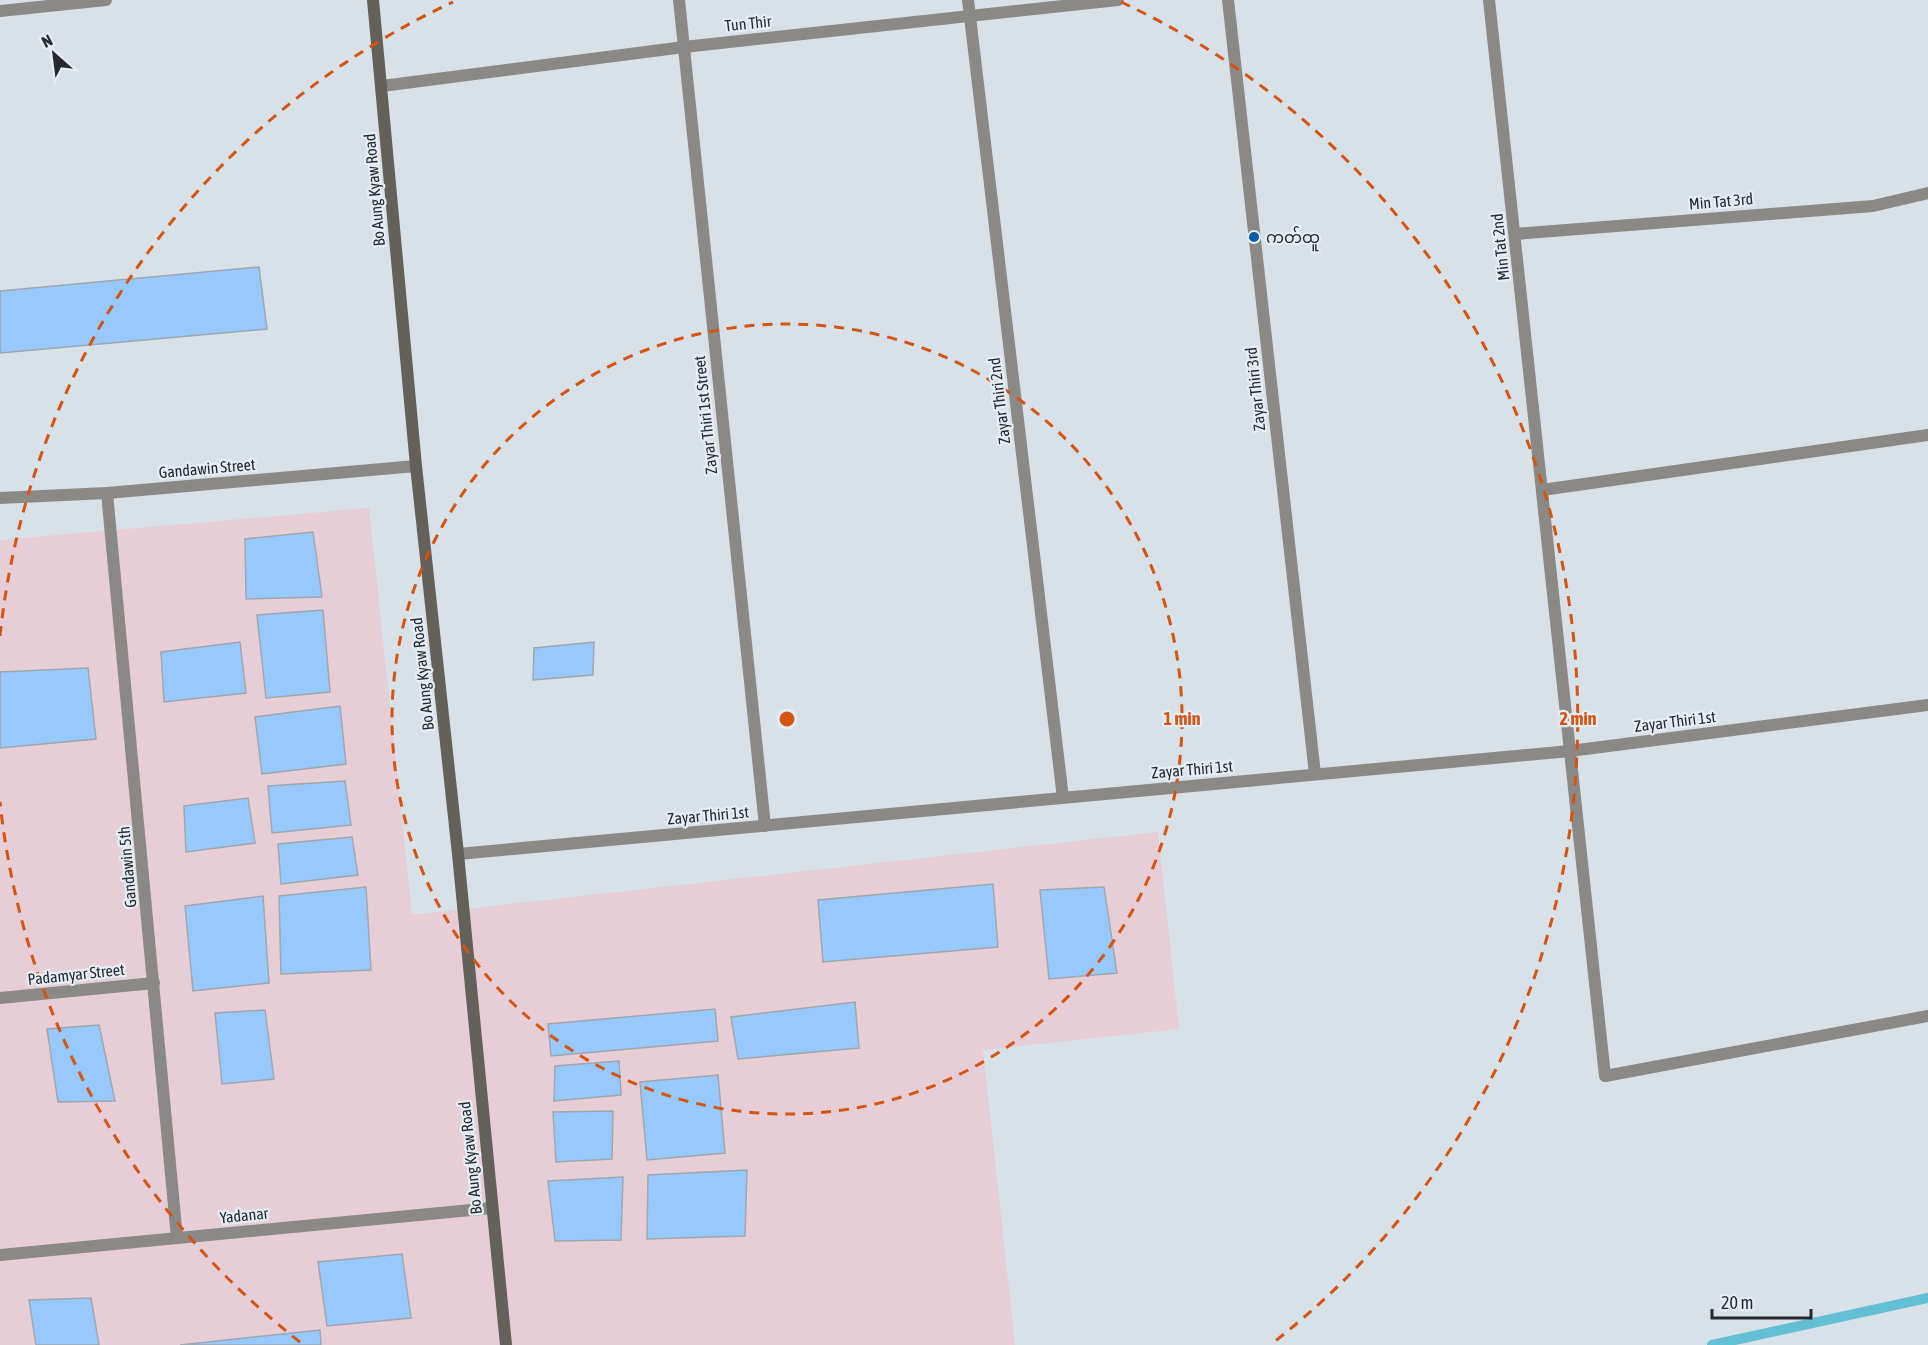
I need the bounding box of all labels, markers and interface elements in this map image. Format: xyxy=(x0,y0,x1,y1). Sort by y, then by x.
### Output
street label: Tun Thir xyxy=(724,12,772,34)
north arrow xyxy=(24,24,84,84)
text: N xyxy=(39,31,55,51)
street label: Bo Aung Kyaw Road xyxy=(360,133,389,247)
street label: Min Tat 3rd xyxy=(1688,189,1754,213)
street label: Min Tat 2nd xyxy=(1488,213,1512,281)
place label: ကတ်ထူ xyxy=(1266,226,1320,252)
marker: ကတ်ထူ xyxy=(1247,230,1261,244)
street label: Zayar Thiri 3rd xyxy=(1242,346,1269,432)
street label: Zayar Thiri 1st Street xyxy=(690,354,721,475)
street label: Zayar Thiri 2nd xyxy=(985,357,1014,445)
street label: Gandawin Street xyxy=(158,455,256,481)
street label: Bo Aung Kyaw Road xyxy=(407,617,438,731)
street label: Zayar Thiri 1st xyxy=(1633,707,1717,736)
text: 1 min xyxy=(1164,708,1201,729)
text: 2 min xyxy=(1560,708,1597,729)
centre of rings xyxy=(777,709,797,729)
street label: Zayar Thiri 1st xyxy=(1150,756,1234,783)
street label: Zayar Thiri 1st xyxy=(666,802,750,829)
street label: Gandawin 5th xyxy=(114,825,140,909)
street label: Padamyar Street xyxy=(27,960,126,989)
street label: Bo Aung Kyaw Road xyxy=(455,1101,486,1215)
street label: Yadanar xyxy=(219,1203,269,1226)
scale bar xyxy=(1712,1282,1811,1320)
text: 20 m xyxy=(1721,1292,1753,1313)

